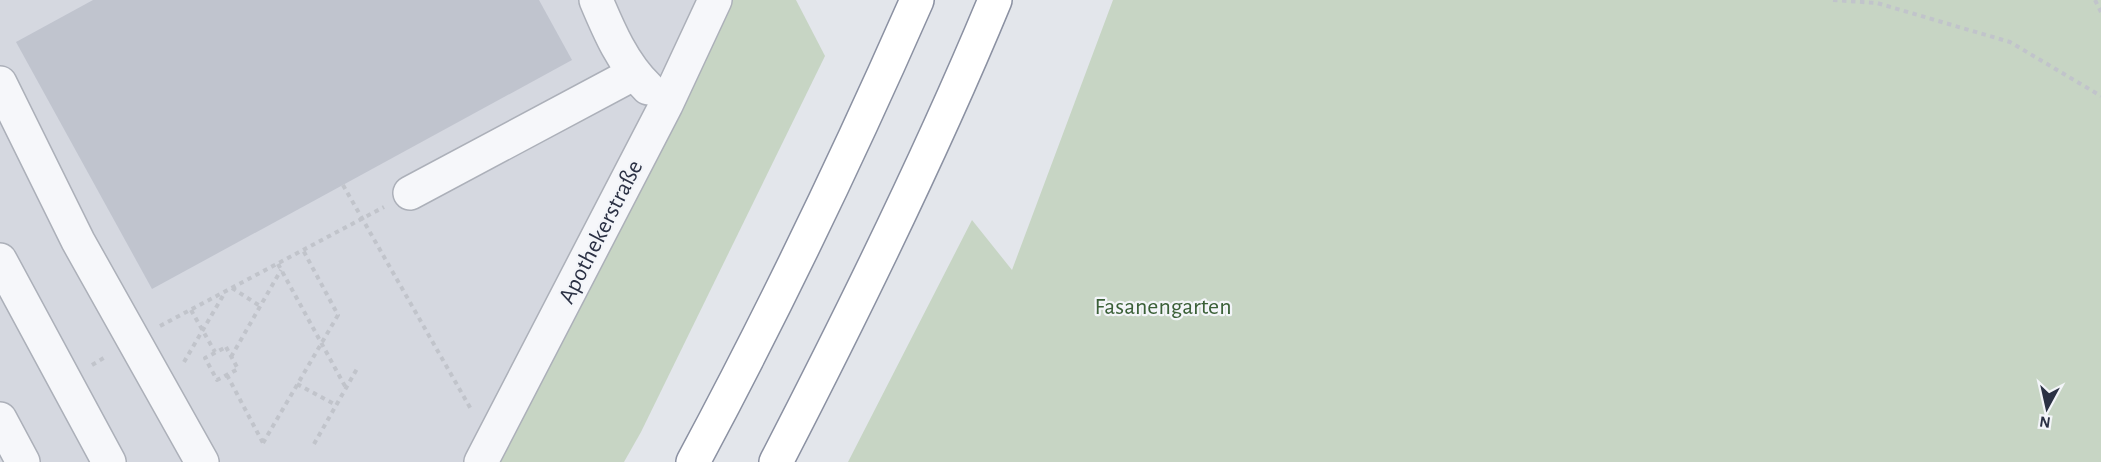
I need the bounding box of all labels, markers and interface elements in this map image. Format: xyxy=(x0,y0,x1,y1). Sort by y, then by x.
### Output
street label: Apothekerstraße xyxy=(555,156,647,308)
park label: Fasanengarten xyxy=(1094,295,1232,319)
north arrow xyxy=(2017,378,2077,438)
text: N xyxy=(2038,413,2052,431)

